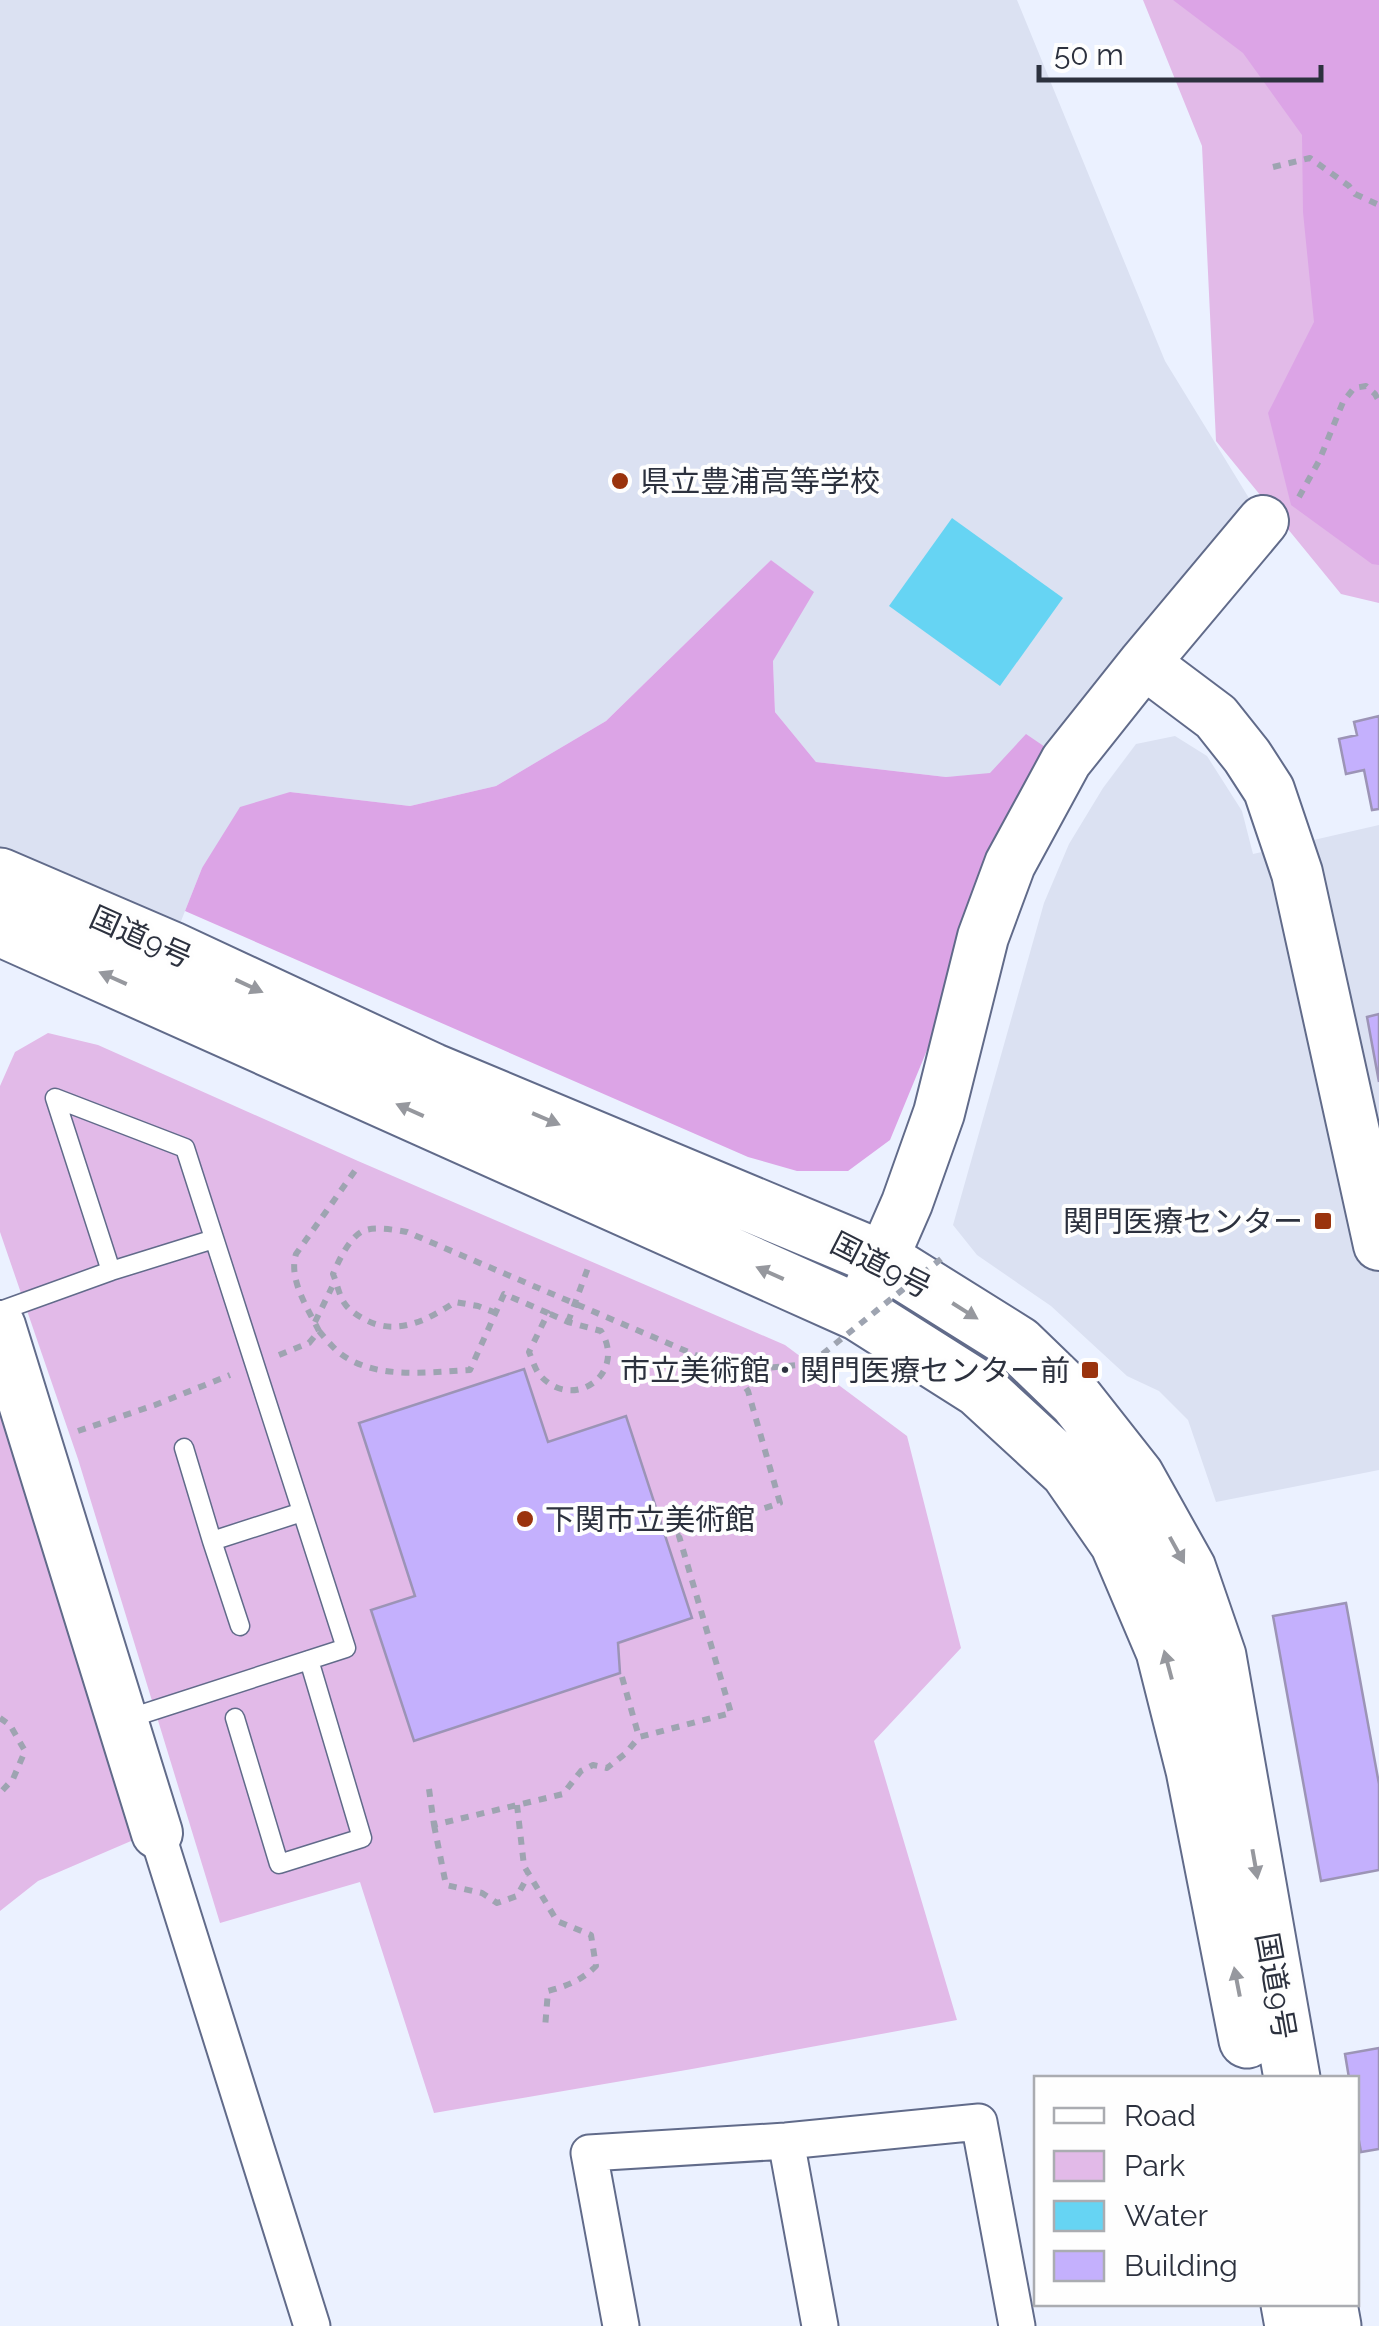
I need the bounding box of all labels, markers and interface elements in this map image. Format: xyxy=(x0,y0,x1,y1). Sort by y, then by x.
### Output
scale bar xyxy=(1039,20,1322,82)
text: 50 m xyxy=(1054,37,1124,72)
place label: 県立豊浦高等学校 xyxy=(640,464,880,499)
marker: 県立豊浦高等学校 xyxy=(609,470,631,492)
street label: 国道9号 xyxy=(85,899,197,975)
one-way arrow xyxy=(98,970,128,986)
one-way arrow xyxy=(235,978,264,994)
one-way arrow xyxy=(395,1102,425,1118)
one-way arrow xyxy=(531,1111,561,1127)
place label: 関門医療センター xyxy=(1063,1204,1303,1239)
marker: 関門医療センター xyxy=(1312,1210,1334,1232)
street label: 国道9号 xyxy=(825,1225,937,1305)
one-way arrow xyxy=(755,1265,785,1281)
one-way arrow xyxy=(951,1302,979,1319)
place label: 市立美術館・関門医療センター前 xyxy=(620,1353,1070,1388)
marker: 市立美術館・関門医療センター前 xyxy=(1079,1359,1101,1381)
place label: 下関市立美術館 xyxy=(545,1502,755,1537)
marker: 下関市立美術館 xyxy=(514,1508,536,1530)
one-way arrow xyxy=(1169,1536,1186,1565)
one-way arrow xyxy=(1159,1649,1175,1680)
one-way arrow xyxy=(1248,1849,1263,1880)
street label: 国道9号 xyxy=(1249,1930,1303,2042)
one-way arrow xyxy=(1229,1966,1244,1998)
legend xyxy=(1034,2076,1359,2306)
text: Road xyxy=(1124,2098,1196,2133)
text: Park xyxy=(1124,2148,1185,2183)
text: Water xyxy=(1124,2198,1208,2233)
text: Building xyxy=(1124,2248,1238,2283)

